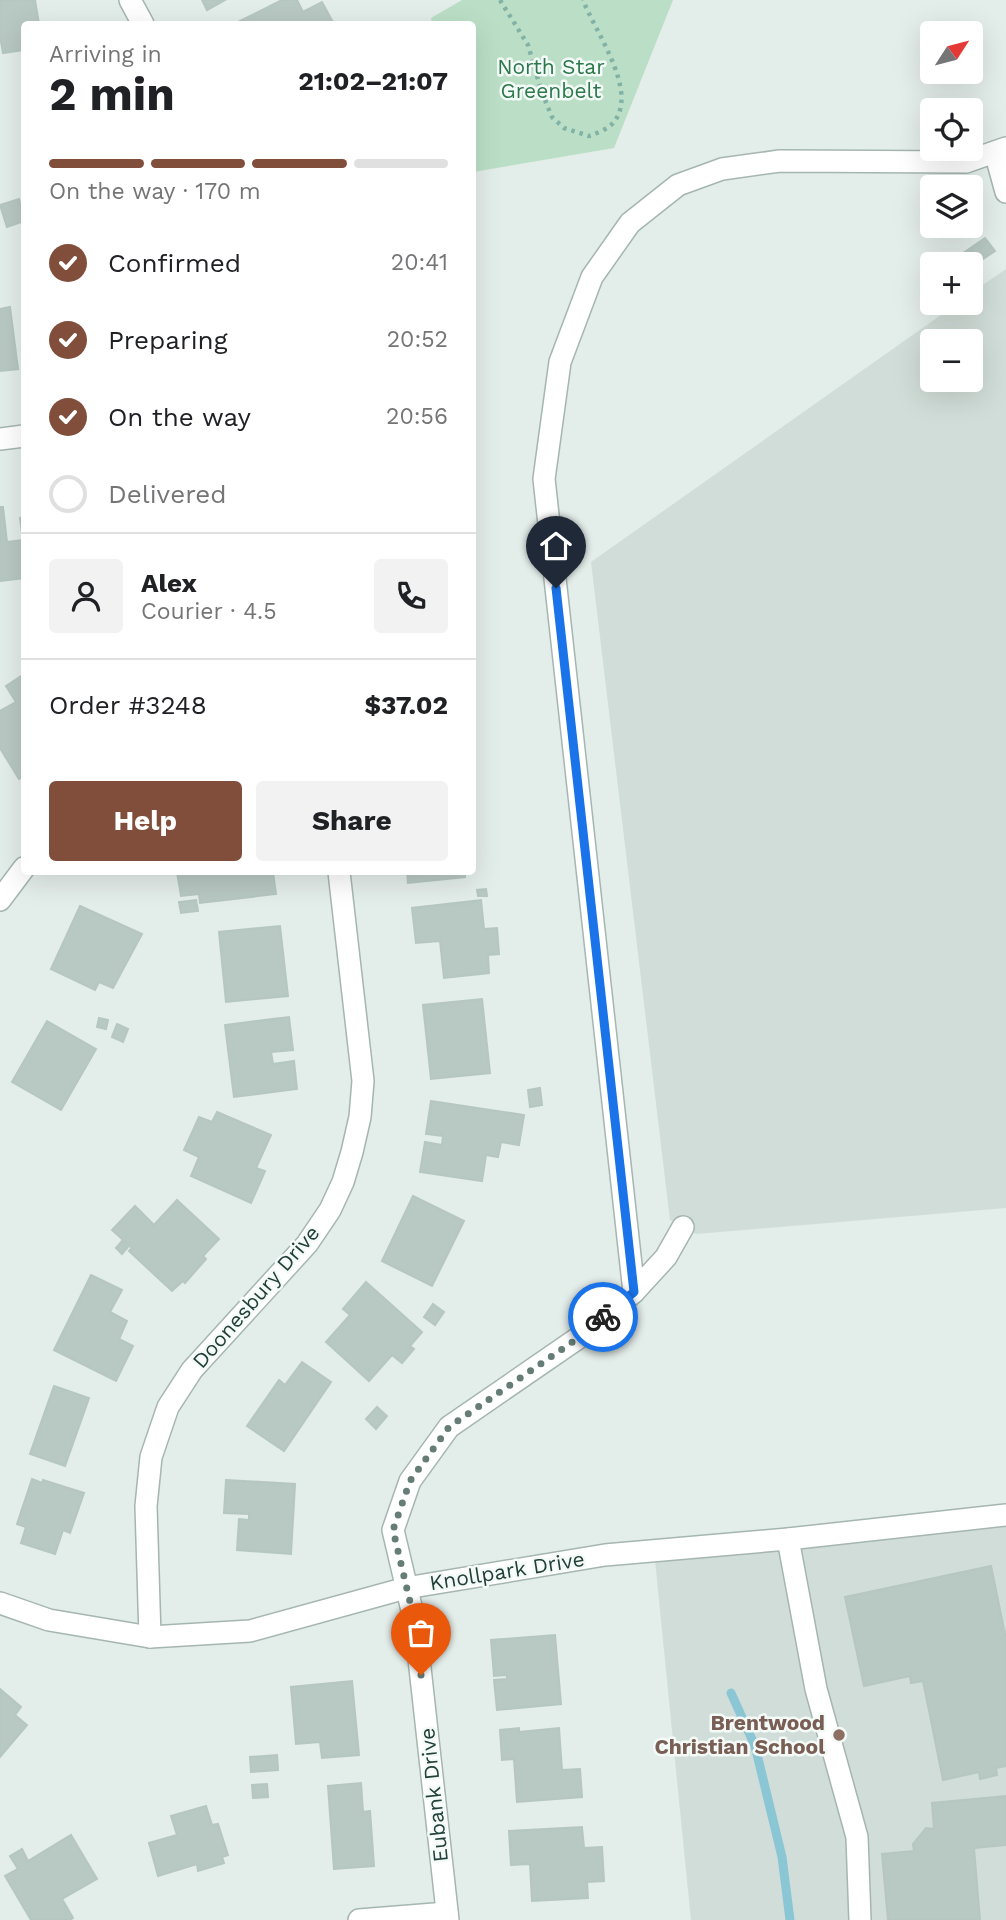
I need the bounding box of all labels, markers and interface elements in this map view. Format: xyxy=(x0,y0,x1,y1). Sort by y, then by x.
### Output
north arrow xyxy=(920,21,984,84)
map controls xyxy=(920,21,983,392)
text: Arriving in xyxy=(49,41,162,68)
park label: North Star Greenbelt xyxy=(497,54,605,103)
text: 21:02–21:07 xyxy=(298,66,448,96)
text: 2 min xyxy=(49,67,175,121)
button: locate xyxy=(920,98,983,161)
button: layers xyxy=(920,175,983,238)
text: On the way · 170 m xyxy=(49,178,261,205)
icon: check xyxy=(49,244,87,282)
text: Confirmed xyxy=(108,248,241,278)
text: 20:41 xyxy=(391,249,448,276)
button: + xyxy=(920,252,983,315)
icon: check xyxy=(49,321,87,359)
text: Preparing xyxy=(108,325,228,355)
text: 20:52 xyxy=(387,326,448,353)
button: − xyxy=(920,329,983,392)
icon: check xyxy=(49,398,87,436)
text: On the way xyxy=(108,402,251,432)
text: 20:56 xyxy=(386,403,448,430)
text: Delivered xyxy=(108,479,227,509)
pin xyxy=(526,516,586,588)
icon: home xyxy=(537,527,575,565)
button: person xyxy=(49,559,123,633)
button: phone xyxy=(374,559,448,633)
text: Alex xyxy=(141,568,197,598)
text: Courier · 4.5 xyxy=(141,598,277,625)
text: Order #3248 xyxy=(49,690,207,720)
text: $37.02 xyxy=(364,690,448,720)
button: Help xyxy=(49,781,242,861)
button: Share xyxy=(256,781,448,861)
street label: Doonesbury Drive xyxy=(187,1220,324,1373)
courier xyxy=(568,1282,638,1352)
icon: bike xyxy=(584,1298,622,1336)
street label: Knollpark Drive xyxy=(428,1546,586,1595)
pin xyxy=(391,1603,451,1675)
icon: bag xyxy=(402,1614,440,1652)
place label: Brentwood Christian School xyxy=(654,1710,825,1759)
street label: Eubank Drive xyxy=(414,1727,453,1863)
marker: Brentwood Christian School xyxy=(831,1727,847,1743)

